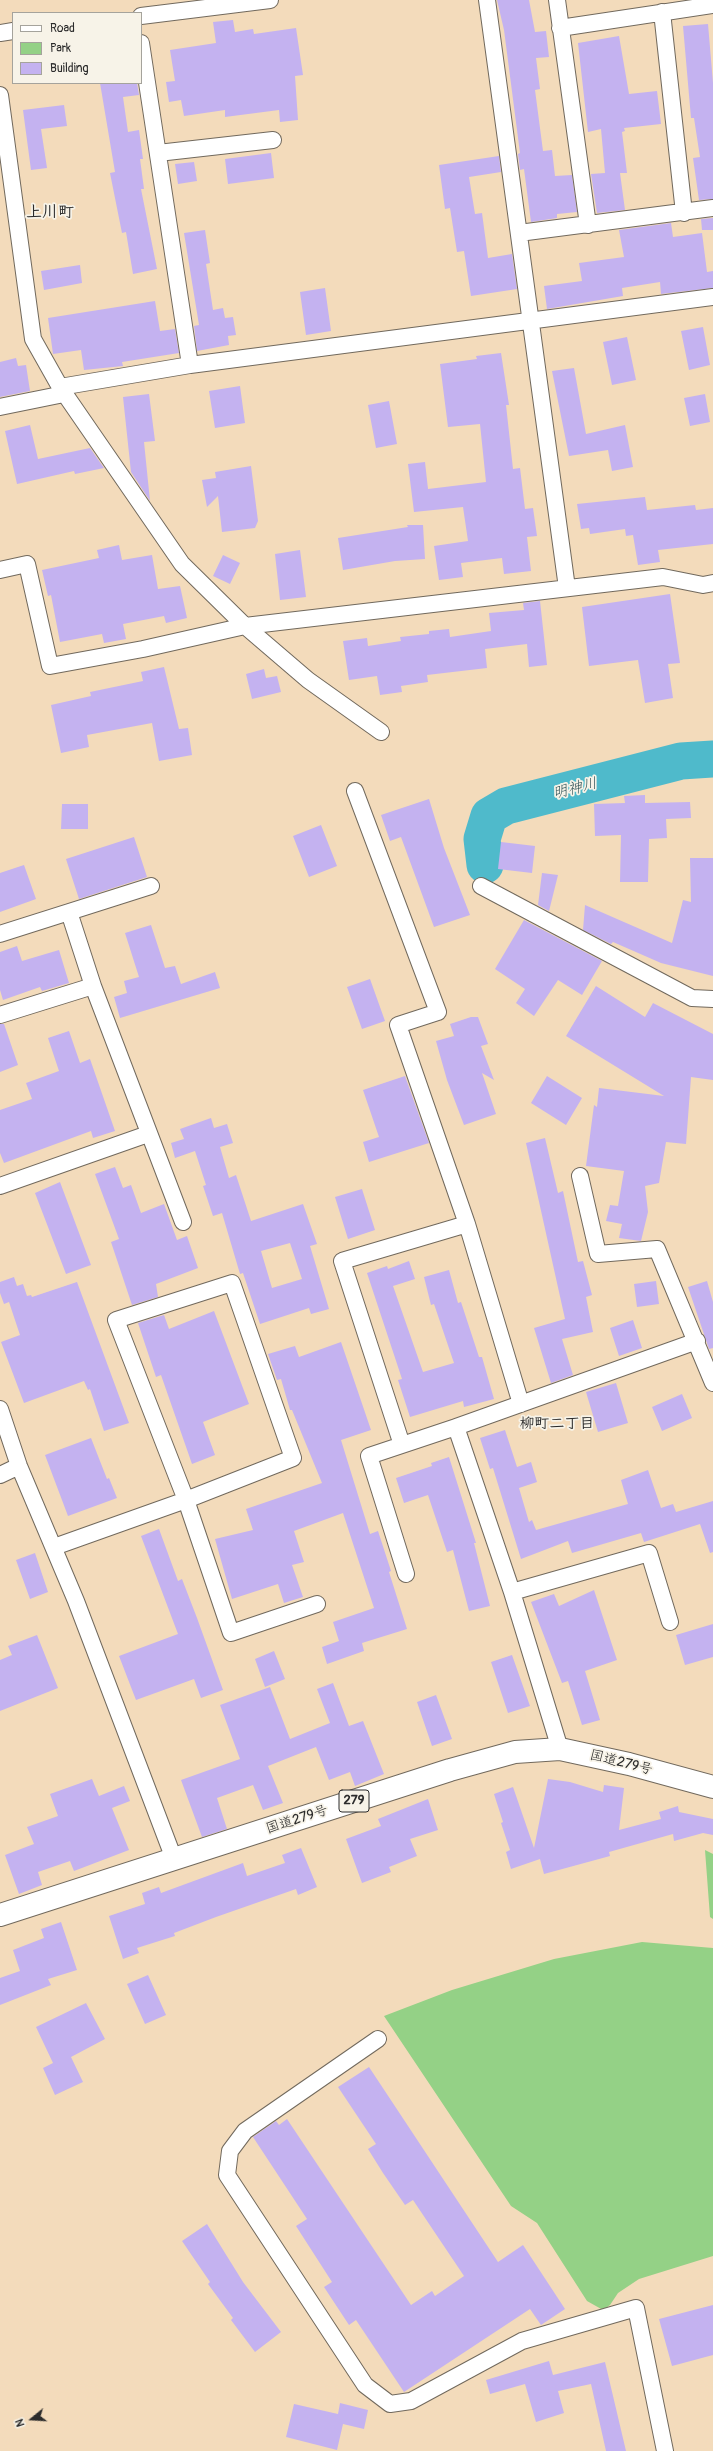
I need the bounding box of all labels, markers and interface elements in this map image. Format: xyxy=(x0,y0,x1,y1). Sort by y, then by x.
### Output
legend xyxy=(12,12,142,84)
text: Road xyxy=(50,21,75,36)
text: Park xyxy=(50,41,71,56)
text: Building xyxy=(50,61,89,76)
district label: 上川町 xyxy=(26,203,74,223)
water label: 明神川 xyxy=(551,775,599,803)
district label: 柳町二丁目 xyxy=(520,1415,594,1433)
street label: 国道279号 xyxy=(588,1747,654,1779)
road number: 279 xyxy=(339,1790,369,1812)
street label: 国道279号 xyxy=(264,1802,330,1838)
north arrow xyxy=(12,2399,52,2439)
text: N xyxy=(13,2417,27,2428)

